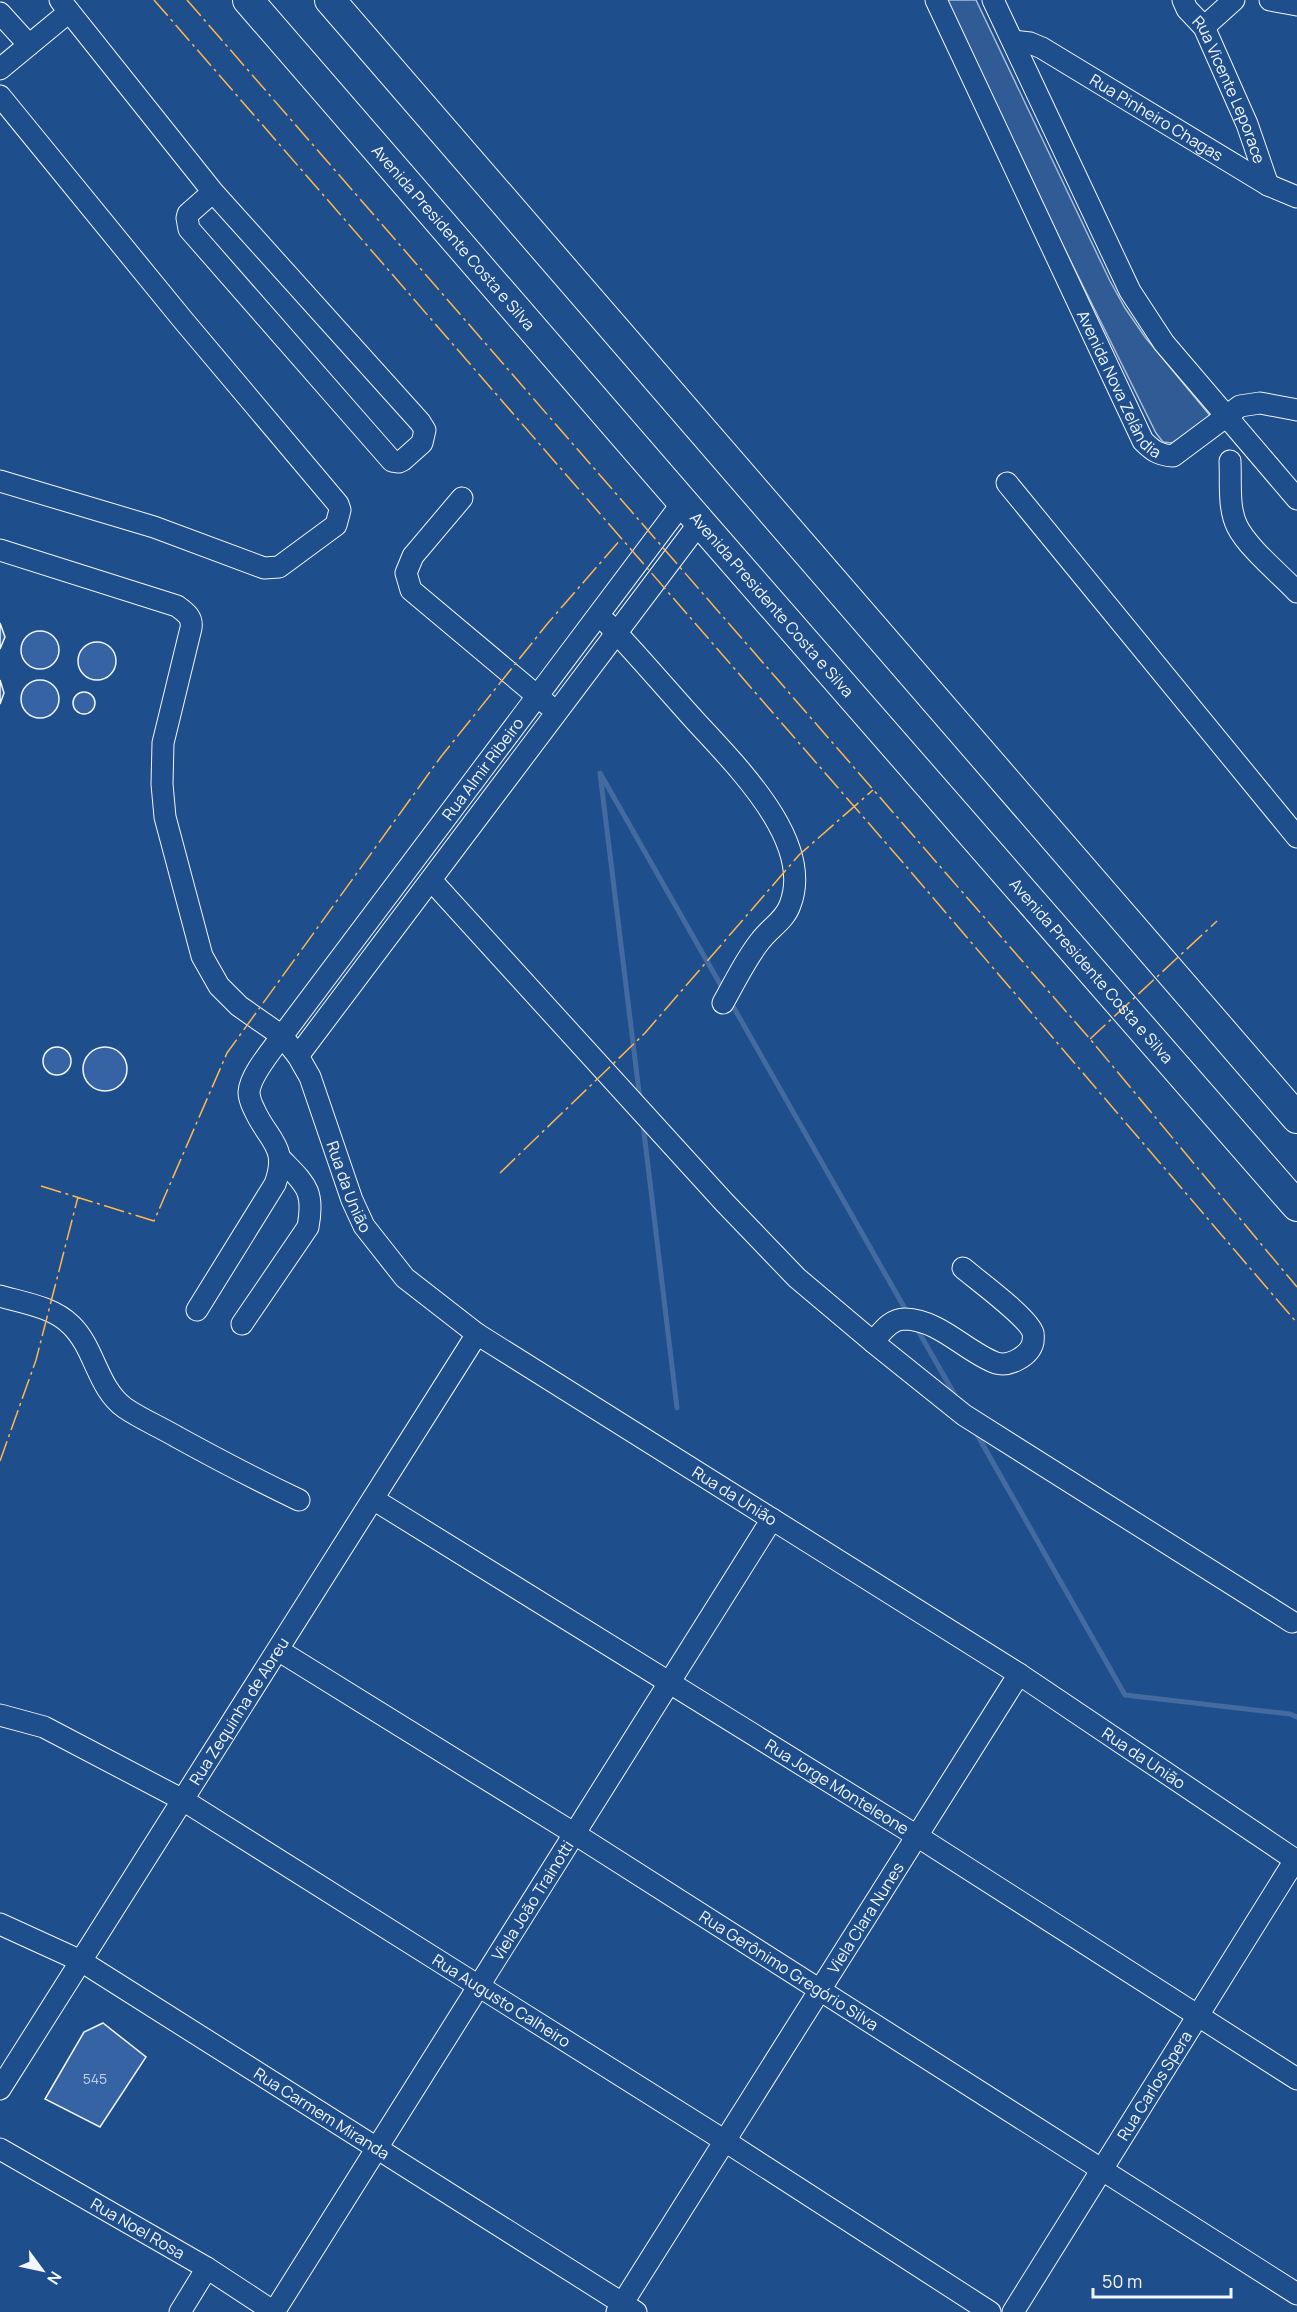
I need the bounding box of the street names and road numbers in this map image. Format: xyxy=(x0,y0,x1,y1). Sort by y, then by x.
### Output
street label: Rua Vicente Leporace xyxy=(1188,11,1271,166)
street label: Rua Pinheiro Chagas xyxy=(1086,69,1227,166)
street label: Avenida Presidente Costa e Silva xyxy=(367,140,540,335)
street label: Avenida Nova Zelândia xyxy=(1072,306,1165,463)
street label: Avenida Presidente Costa e Silva xyxy=(685,507,859,702)
street label: Rua Almir Ribeiro xyxy=(437,713,528,825)
street label: Avenida Presidente Costa e Silva xyxy=(1005,873,1178,1068)
street label: Rua da União xyxy=(322,1138,376,1237)
street label: Rua da União xyxy=(688,1461,781,1530)
street label: Rua Zequinha de Abreu xyxy=(184,1633,294,1789)
street label: Rua da União xyxy=(1098,1722,1190,1794)
street label: Rua Jorge Monteleone xyxy=(761,1734,913,1839)
street label: Viela João Trainotti xyxy=(486,1836,579,1965)
street label: Viela Clara Nunes xyxy=(822,1858,909,1978)
street label: Rua Gerônimo Gregório Silva xyxy=(695,1905,883,2035)
street label: Rua Augusto Calheiro xyxy=(428,1949,575,2052)
street label: Rua Carlos Spera xyxy=(1112,2026,1197,2145)
street label: Rua Carmem Miranda xyxy=(250,2062,394,2164)
street label: Rua Noel Rosa xyxy=(87,2192,189,2264)

